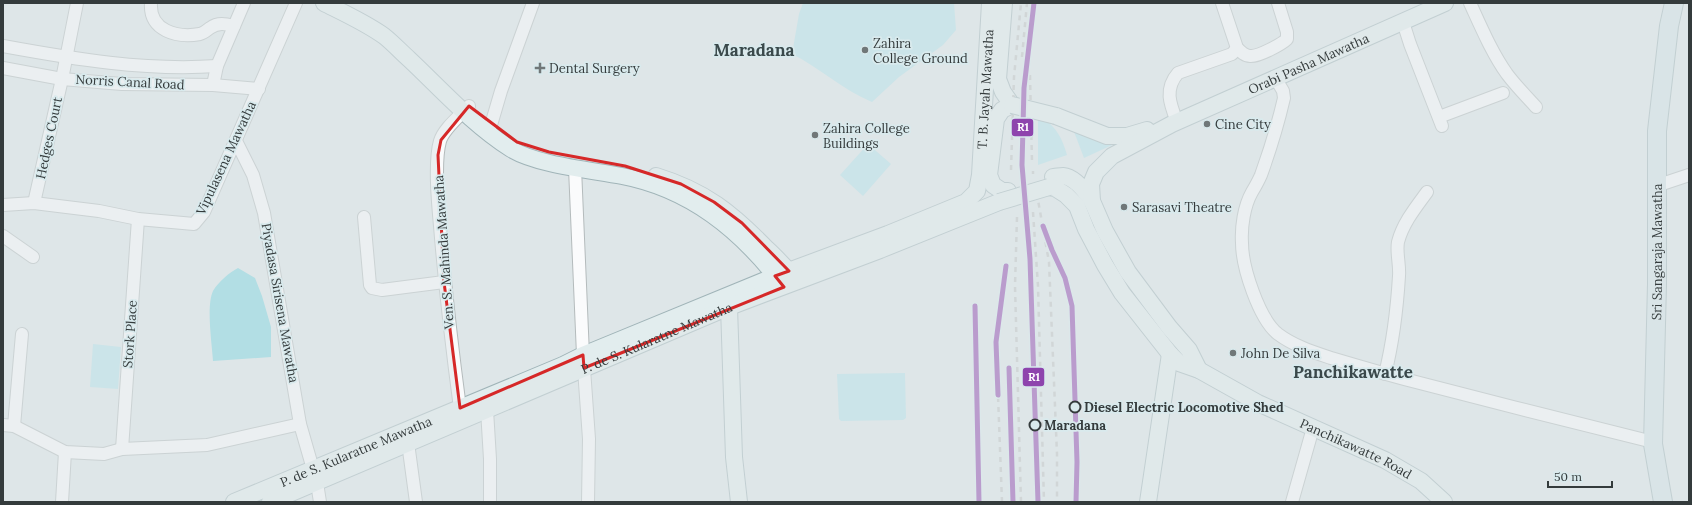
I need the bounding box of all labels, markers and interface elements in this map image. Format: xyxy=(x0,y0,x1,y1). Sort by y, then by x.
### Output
street label: T. B. Jayah Mawatha xyxy=(973,29,997,150)
street label: Orabi Pasha Mawatha xyxy=(1245,29,1372,98)
place label: Zahira College Ground xyxy=(873,35,968,67)
district label: Maradana xyxy=(713,39,795,61)
marker: Zahira College Ground xyxy=(860,45,870,55)
place label: Dental Surgery xyxy=(549,60,640,77)
marker: Dental Surgery xyxy=(534,62,546,74)
street label: Norris Canal Road xyxy=(75,71,185,93)
street label: Hedges Court xyxy=(32,95,66,181)
street label: Vipulasena Mawatha xyxy=(192,98,260,219)
place label: Cine City xyxy=(1215,116,1271,133)
line badge: R1 xyxy=(1011,118,1034,137)
marker: Cine City xyxy=(1202,119,1212,129)
place label: Zahira College Buildings xyxy=(823,120,910,152)
text: R1 xyxy=(1017,120,1030,134)
marker: Zahira College Buildings xyxy=(810,130,820,140)
street label: Ven. S. Mahinda Mawatha xyxy=(430,174,458,331)
street label: Sri Sangaraja Mawatha xyxy=(1648,183,1666,320)
place label: Sarasavi Theatre xyxy=(1132,199,1232,216)
marker: Sarasavi Theatre xyxy=(1119,202,1129,212)
street label: Piyadasa Sirisena Mawatha xyxy=(258,222,302,384)
street label: P. de S. Kularatne Mawatha xyxy=(578,298,735,377)
street label: Stork Place xyxy=(119,300,141,368)
place label: John De Silva xyxy=(1240,345,1321,362)
marker: John De Silva xyxy=(1228,348,1238,358)
district label: Panchikawatte xyxy=(1293,361,1413,383)
line badge: R1 xyxy=(1022,367,1045,387)
text: R1 xyxy=(1028,370,1041,384)
place label: Diesel Electric Locomotive Shed xyxy=(1084,399,1284,416)
marker: Diesel Electric Locomotive Shed xyxy=(1068,400,1082,414)
street label: P. de S. Kularatne Mawatha xyxy=(277,412,435,490)
street label: Panchikawatte Road xyxy=(1297,414,1415,482)
place label: Maradana xyxy=(1044,417,1106,434)
marker: Maradana xyxy=(1028,418,1042,432)
scale bar xyxy=(1548,463,1612,489)
text: 50 m xyxy=(1554,469,1582,484)

